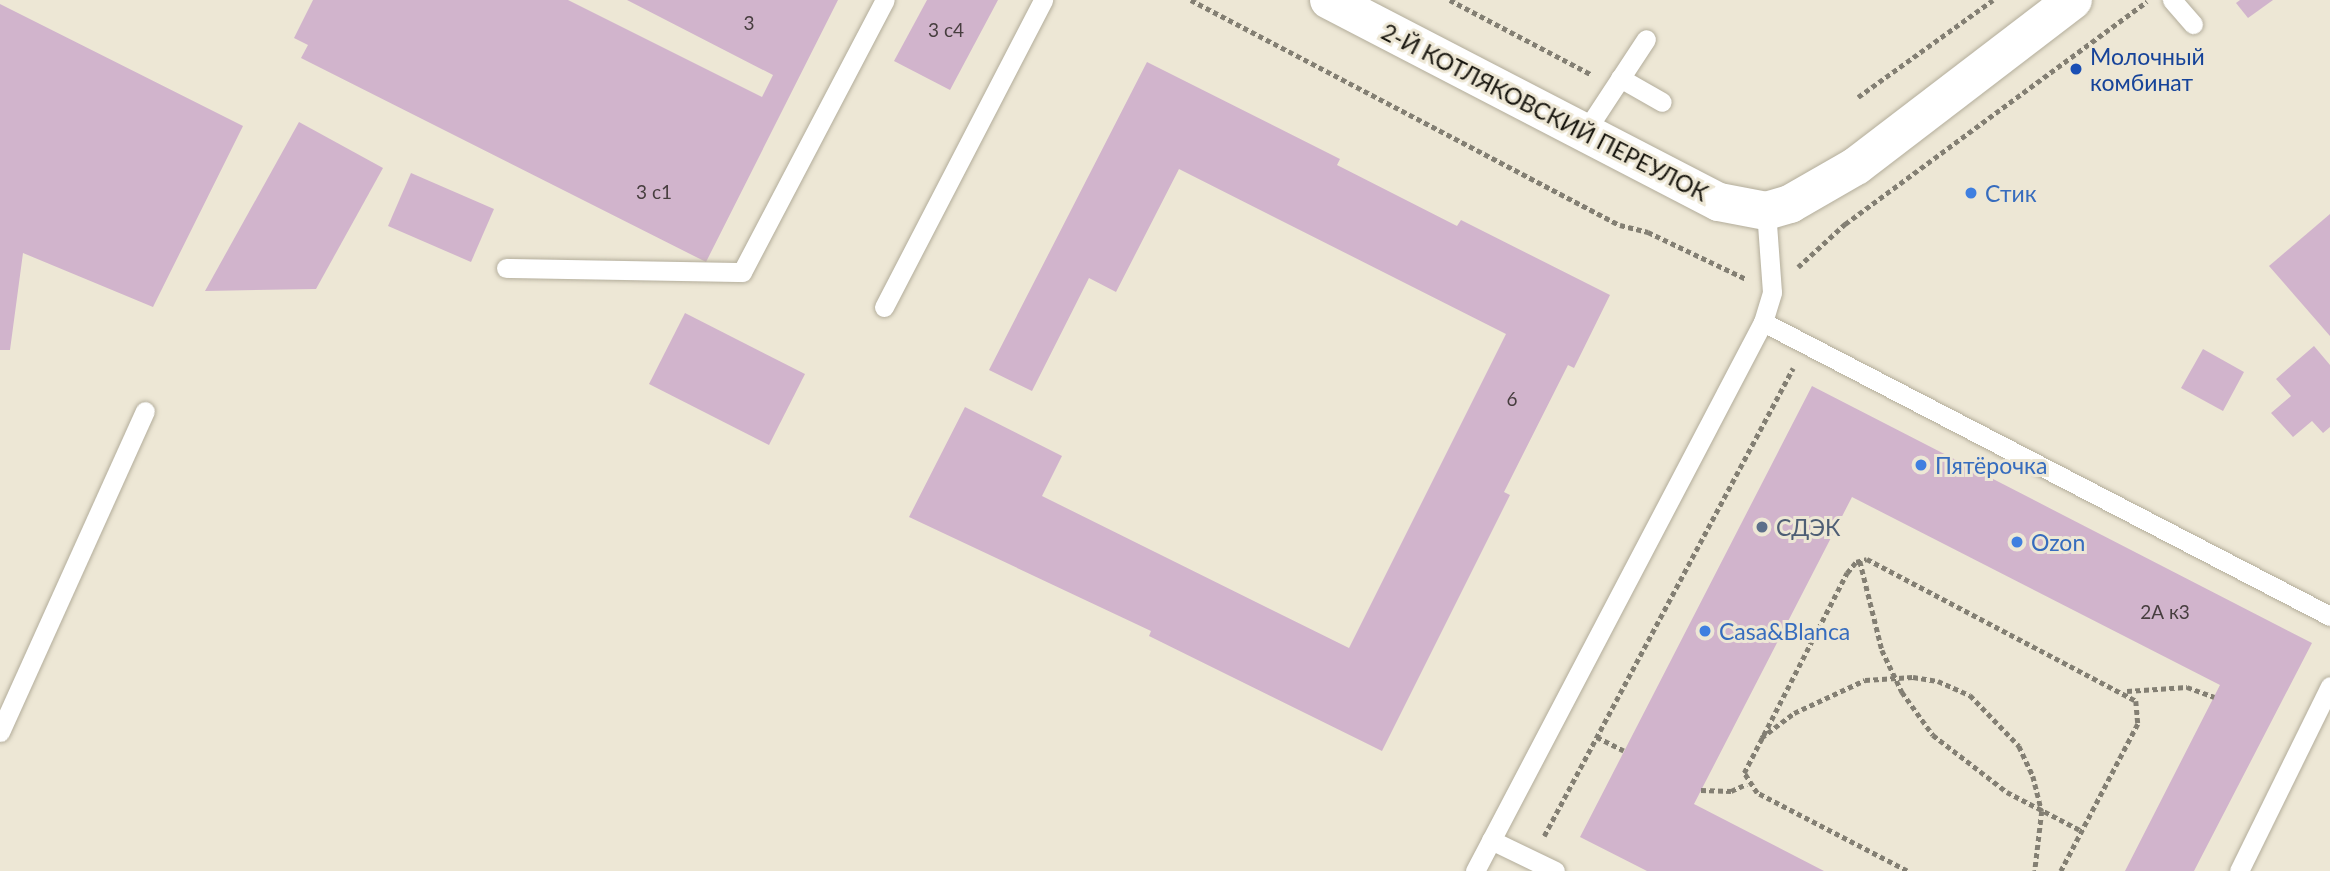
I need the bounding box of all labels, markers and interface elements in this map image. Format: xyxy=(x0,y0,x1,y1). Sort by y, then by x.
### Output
house number: 3 xyxy=(743,12,755,34)
street label: 2-Й КОТЛЯКОВСКИЙ ПЕРЕУЛОК xyxy=(1377,17,1713,207)
house number: 3 с4 xyxy=(928,19,964,41)
place label: Молочный комбинат xyxy=(2090,42,2205,96)
marker: Молочный комбинат xyxy=(2068,61,2084,77)
place label: Стик xyxy=(1985,179,2037,207)
house number: 3 с1 xyxy=(636,181,672,203)
marker: Стик xyxy=(1963,185,1979,201)
house number: 6 xyxy=(1506,388,1518,410)
place label: Пятёрочка xyxy=(1935,451,2047,479)
marker: Пятёрочка xyxy=(1913,457,1929,473)
place label: СДЭК xyxy=(1776,513,1840,541)
marker: СДЭК xyxy=(1754,519,1770,535)
place label: Ozon xyxy=(2031,528,2085,556)
marker: Ozon xyxy=(2009,534,2025,550)
house number: 2А к3 xyxy=(2140,601,2190,623)
place label: Casa&Blanca xyxy=(1719,617,1850,645)
marker: Casa&Blanca xyxy=(1697,623,1713,639)

